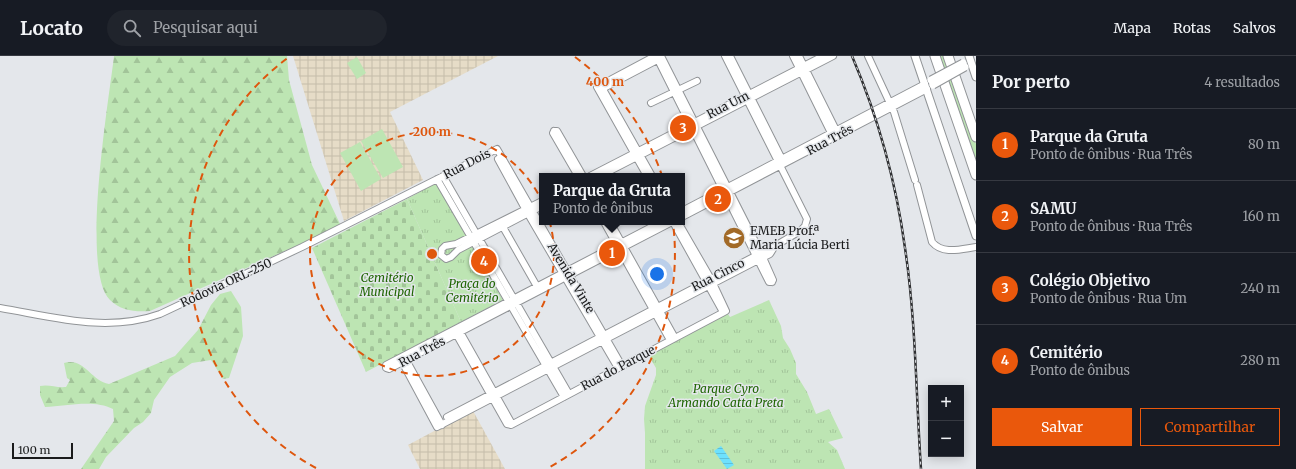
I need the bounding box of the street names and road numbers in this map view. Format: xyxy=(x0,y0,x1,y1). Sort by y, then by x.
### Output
street label: Rua Um xyxy=(704,87,752,122)
street label: Rua Três xyxy=(804,121,856,158)
street label: Rua Dois xyxy=(441,145,493,182)
street label: Avenida Vinte xyxy=(544,239,598,316)
street label: Rodovia ORL-250 xyxy=(178,255,274,310)
street label: Rua Cinco xyxy=(689,255,747,294)
street label: Rua Três xyxy=(396,333,448,370)
street label: Rua do Parque xyxy=(578,342,657,393)

